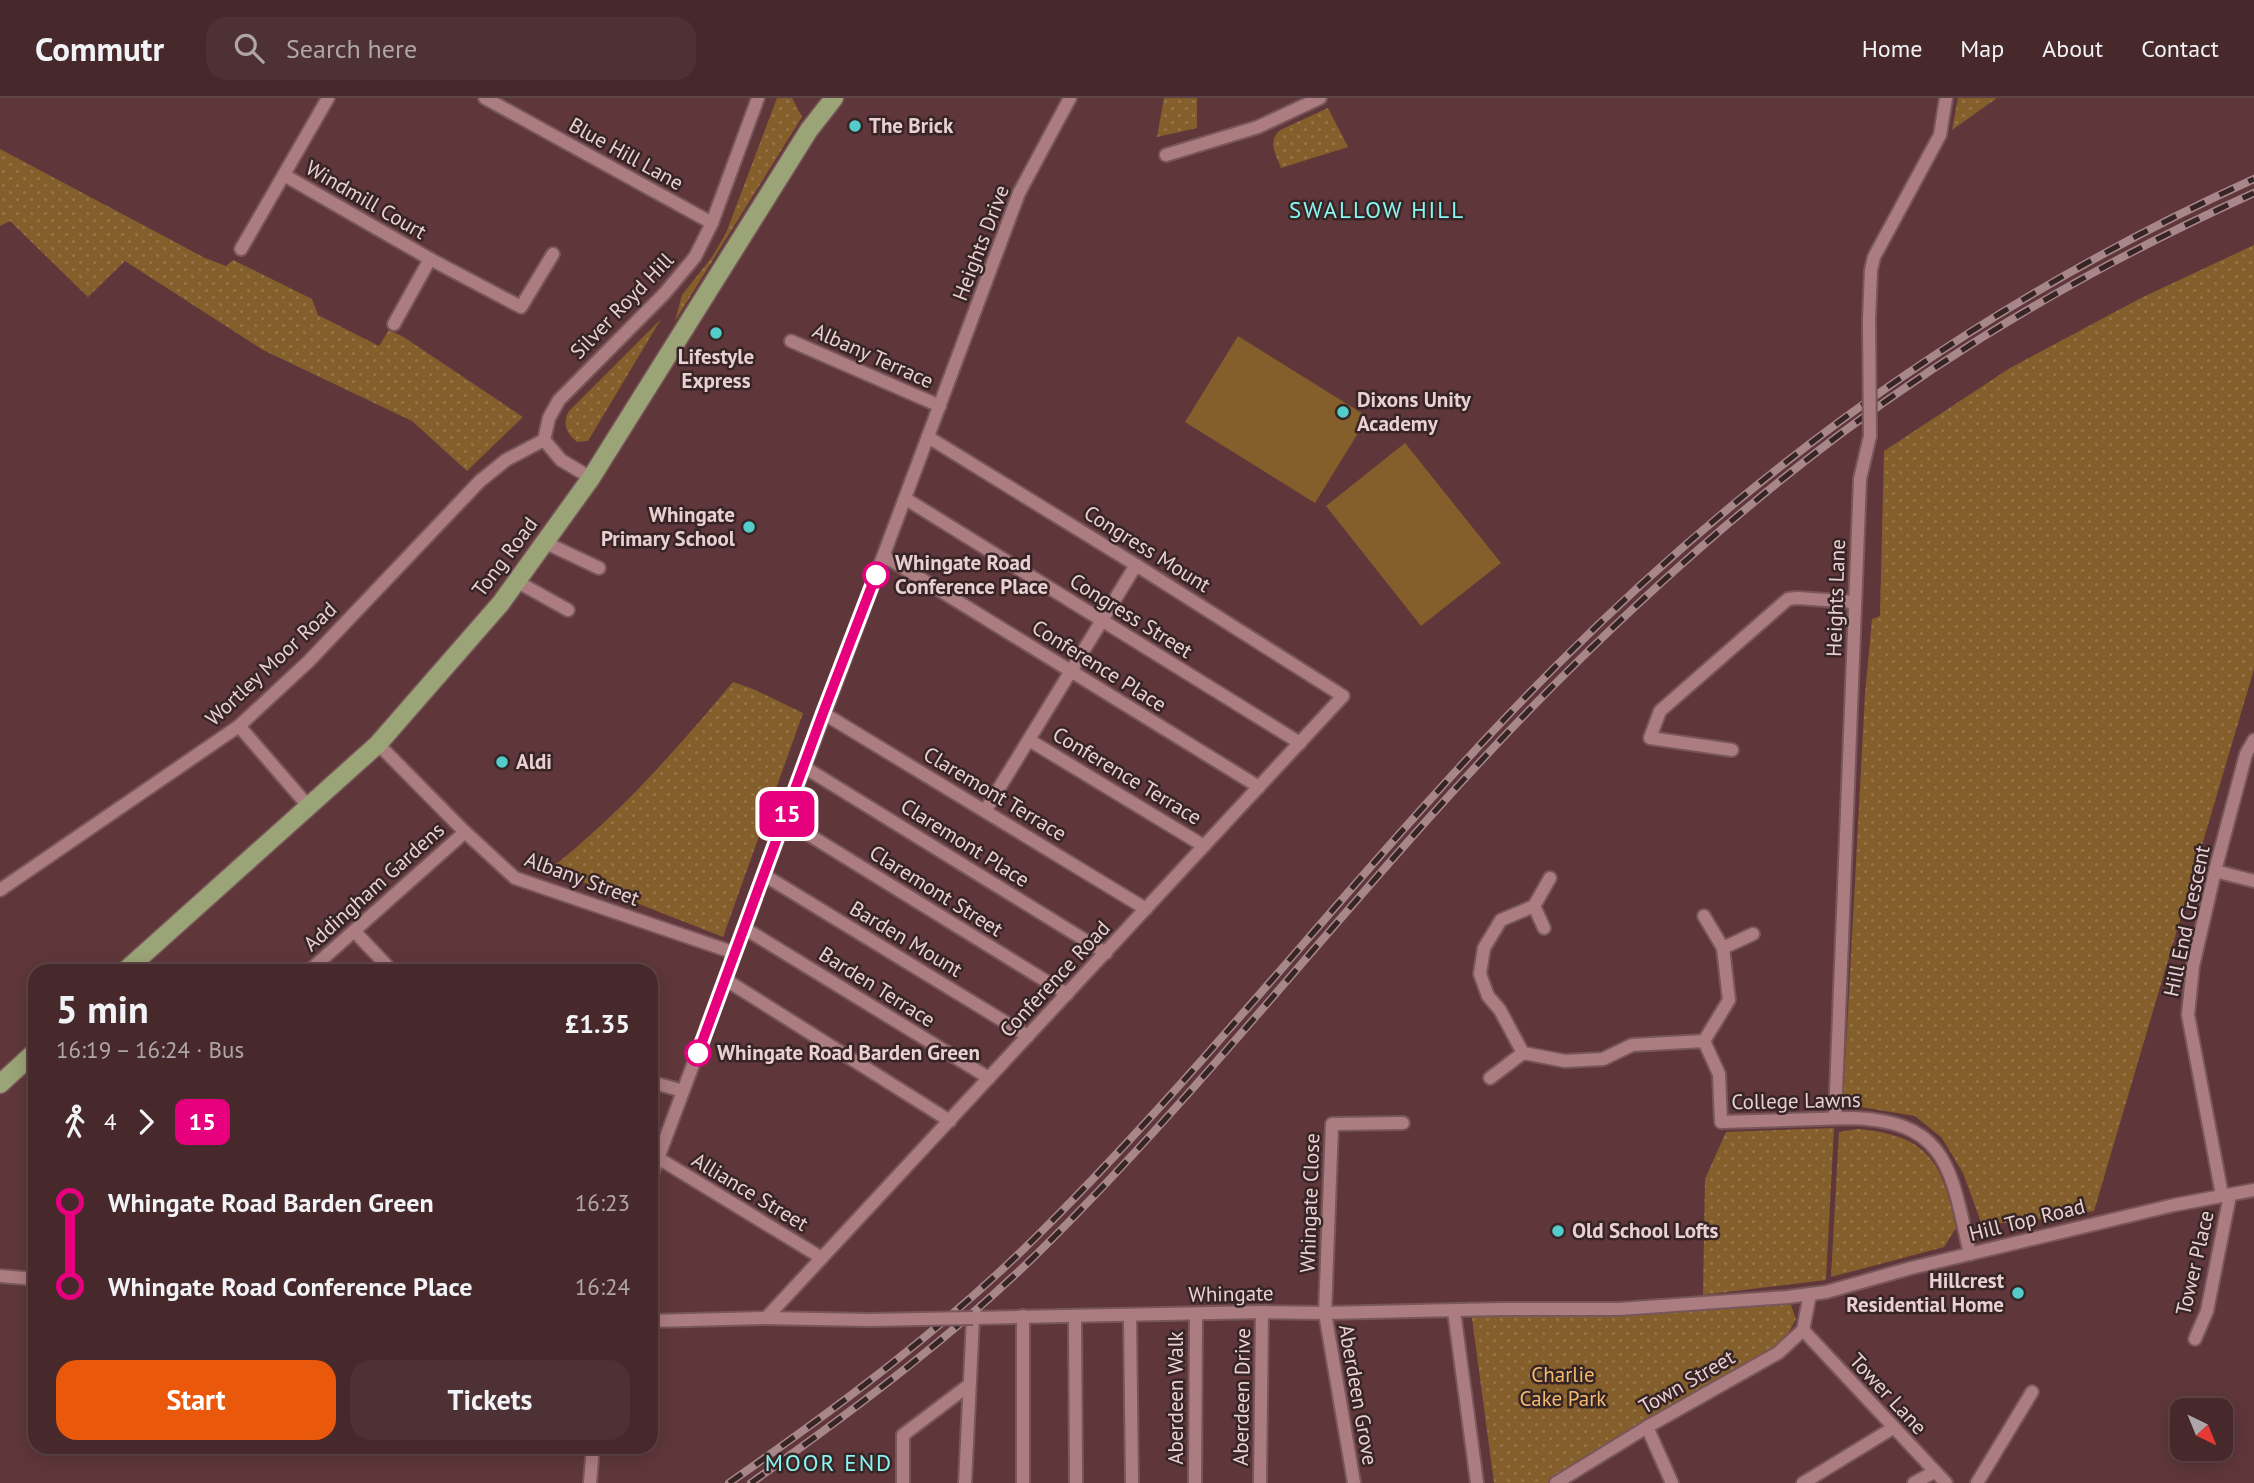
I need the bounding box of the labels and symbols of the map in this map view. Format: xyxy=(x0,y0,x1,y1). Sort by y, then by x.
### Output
street label: Blue Hill Lane xyxy=(564,111,688,196)
place label: The Brick xyxy=(869,112,954,139)
marker: The Brick xyxy=(847,118,863,134)
street label: Windmill Court xyxy=(301,154,431,245)
street label: Heights Drive xyxy=(946,181,1015,305)
district label: SWALLOW HILL xyxy=(1289,195,1465,224)
street label: Silver Royd Hill xyxy=(564,247,679,364)
street label: Albany Terrace xyxy=(808,317,938,394)
marker: Lifestyle Express xyxy=(708,325,724,341)
place label: Lifestyle Express xyxy=(678,343,754,394)
place label: Dixons Unity Academy xyxy=(1357,386,1472,437)
marker: Dixons Unity Academy xyxy=(1335,404,1351,420)
street label: Congress Mount xyxy=(1079,499,1216,598)
place label: Whingate Primary School xyxy=(601,501,736,552)
street label: Tong Road xyxy=(466,511,543,602)
marker: Whingate Primary School xyxy=(741,519,757,535)
street label: Heights Lane xyxy=(1820,539,1851,657)
place label: Whingate Road Conference Place xyxy=(895,549,1048,600)
marker: Whingate Road Conference Place xyxy=(863,562,889,588)
street label: Congress Street xyxy=(1065,567,1198,664)
street label: Wortley Moor Road xyxy=(199,596,342,731)
street label: Conference Place xyxy=(1027,613,1172,718)
street label: Conference Terrace xyxy=(1048,720,1207,831)
street label: Claremont Terrace xyxy=(919,740,1072,847)
place label: Aldi xyxy=(516,748,552,775)
marker: Aldi xyxy=(494,754,510,770)
line badge: 15 xyxy=(756,791,818,837)
street label: Claremont Place xyxy=(896,792,1035,893)
street label: Addingham Gardens xyxy=(298,816,450,957)
street label: Claremont Street xyxy=(864,839,1008,942)
street label: Hill End Crescent xyxy=(2157,843,2216,999)
street label: Albany Street xyxy=(521,845,643,912)
street label: Barden Mount xyxy=(845,894,968,983)
street label: Conference Road xyxy=(994,915,1116,1043)
street label: Barden Terrace xyxy=(814,940,940,1033)
place label: Whingate Road Barden Green xyxy=(717,1039,980,1066)
marker: Whingate Road Barden Green xyxy=(685,1040,711,1066)
street label: College Lawns xyxy=(1731,1086,1861,1115)
street label: Whingate Close xyxy=(1294,1133,1325,1273)
street label: Alliance Street xyxy=(687,1146,813,1237)
street label: Hill Top Road xyxy=(1966,1192,2088,1247)
street label: Tower Place xyxy=(2169,1208,2220,1318)
place label: Old School Lofts xyxy=(1572,1217,1719,1244)
marker: Old School Lofts xyxy=(1550,1223,1566,1239)
place label: Hillcrest Residential Home xyxy=(1846,1267,2005,1318)
street label: Whingate xyxy=(1188,1279,1274,1308)
marker: Hillcrest Residential Home xyxy=(2010,1285,2026,1301)
street label: Aberdeen Grove xyxy=(1333,1322,1384,1467)
street label: Aberdeen Drive xyxy=(1227,1328,1256,1466)
street label: Aberdeen Walk xyxy=(1162,1331,1189,1465)
street label: Town Street xyxy=(1634,1343,1739,1420)
street label: Tower Lane xyxy=(1844,1347,1933,1440)
park label: Charlie Cake Park xyxy=(1520,1361,1606,1412)
north arrow xyxy=(2170,1398,2233,1461)
district label: MOOR END xyxy=(765,1448,893,1477)

